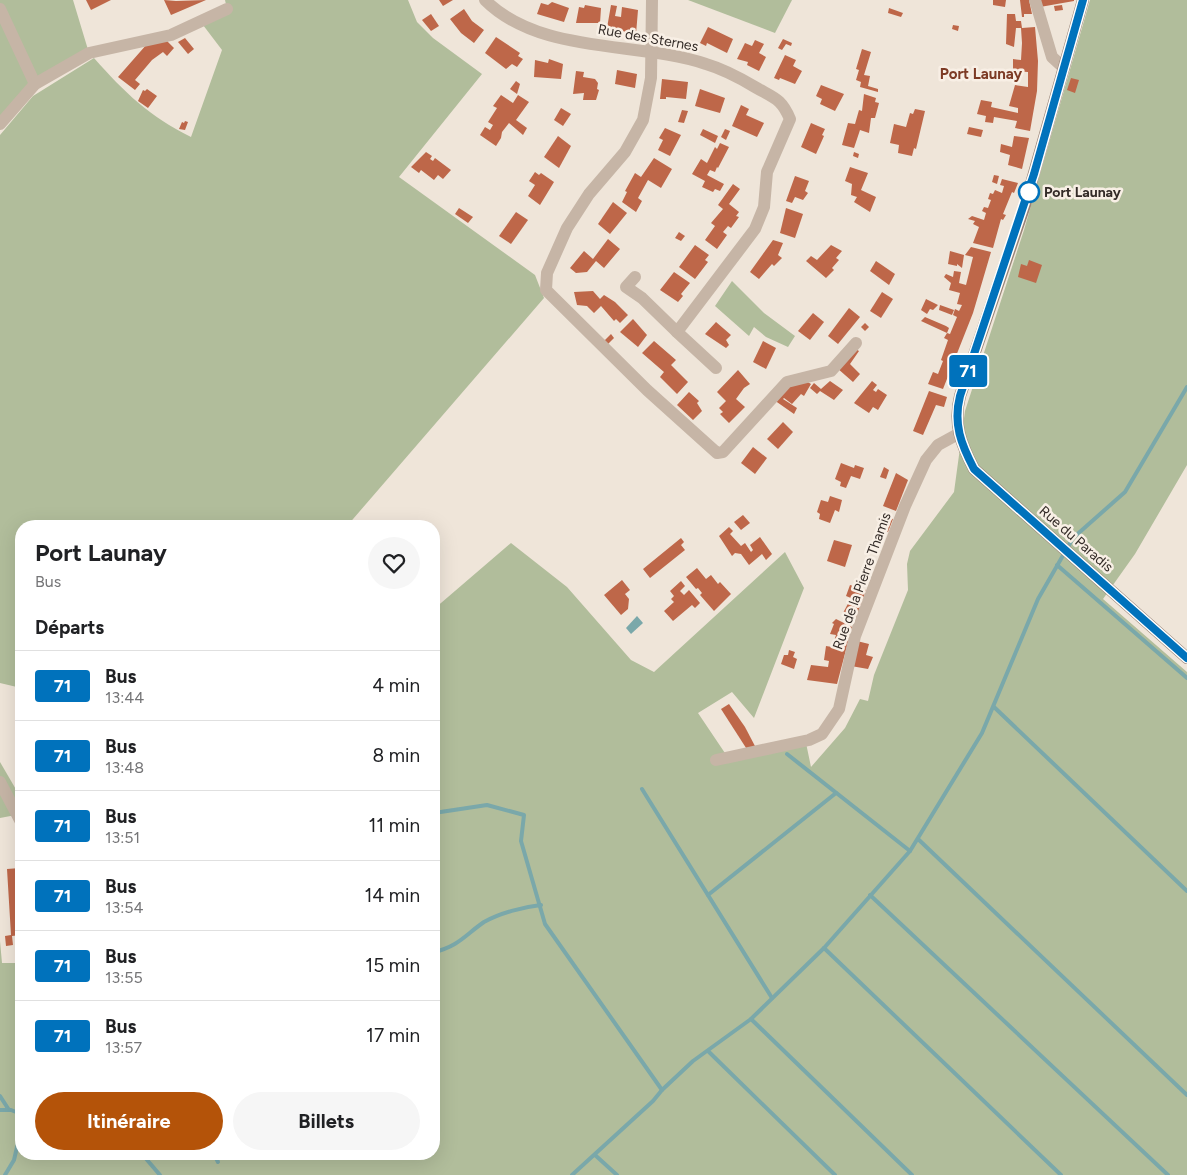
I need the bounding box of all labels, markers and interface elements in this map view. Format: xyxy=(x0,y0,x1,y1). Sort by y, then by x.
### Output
street label: Rue des Sternes xyxy=(596,21,700,55)
district label: Port Launay xyxy=(940,65,1023,83)
marker: Port Launay xyxy=(1018,181,1040,203)
place label: Port Launay xyxy=(1044,184,1122,201)
line badge: 71 xyxy=(946,355,990,387)
text: 71 xyxy=(959,360,977,382)
street label: Rue du Paradis xyxy=(1036,502,1116,576)
street label: Rue de la Pierre Thamis xyxy=(829,510,895,652)
button: heart xyxy=(368,537,420,589)
text: Port Launay xyxy=(35,538,167,567)
text: Bus xyxy=(35,572,61,591)
text: Départs xyxy=(35,616,104,639)
text: Bus xyxy=(105,665,136,688)
text: 4 min xyxy=(372,674,420,697)
text: 71 xyxy=(54,675,71,697)
text: 13:44 xyxy=(105,688,144,707)
text: Bus xyxy=(105,735,136,758)
text: 8 min xyxy=(372,744,420,767)
text: 71 xyxy=(54,745,71,767)
text: 13:48 xyxy=(105,758,144,777)
text: Bus xyxy=(105,805,136,828)
text: 11 min xyxy=(368,814,420,837)
text: 71 xyxy=(54,815,71,837)
text: 13:51 xyxy=(105,828,140,847)
text: Bus xyxy=(105,875,136,898)
text: 14 min xyxy=(364,884,420,907)
text: 71 xyxy=(54,885,71,907)
text: 13:54 xyxy=(105,898,144,917)
text: Bus xyxy=(105,945,136,968)
text: 15 min xyxy=(365,954,420,977)
text: 71 xyxy=(54,955,71,977)
text: 13:55 xyxy=(105,968,143,987)
text: Bus xyxy=(105,1015,136,1038)
text: 17 min xyxy=(366,1024,420,1047)
text: 71 xyxy=(54,1025,71,1047)
text: 13:57 xyxy=(105,1038,142,1057)
button: Itinéraire xyxy=(35,1092,223,1150)
button: Billets xyxy=(233,1092,420,1150)

